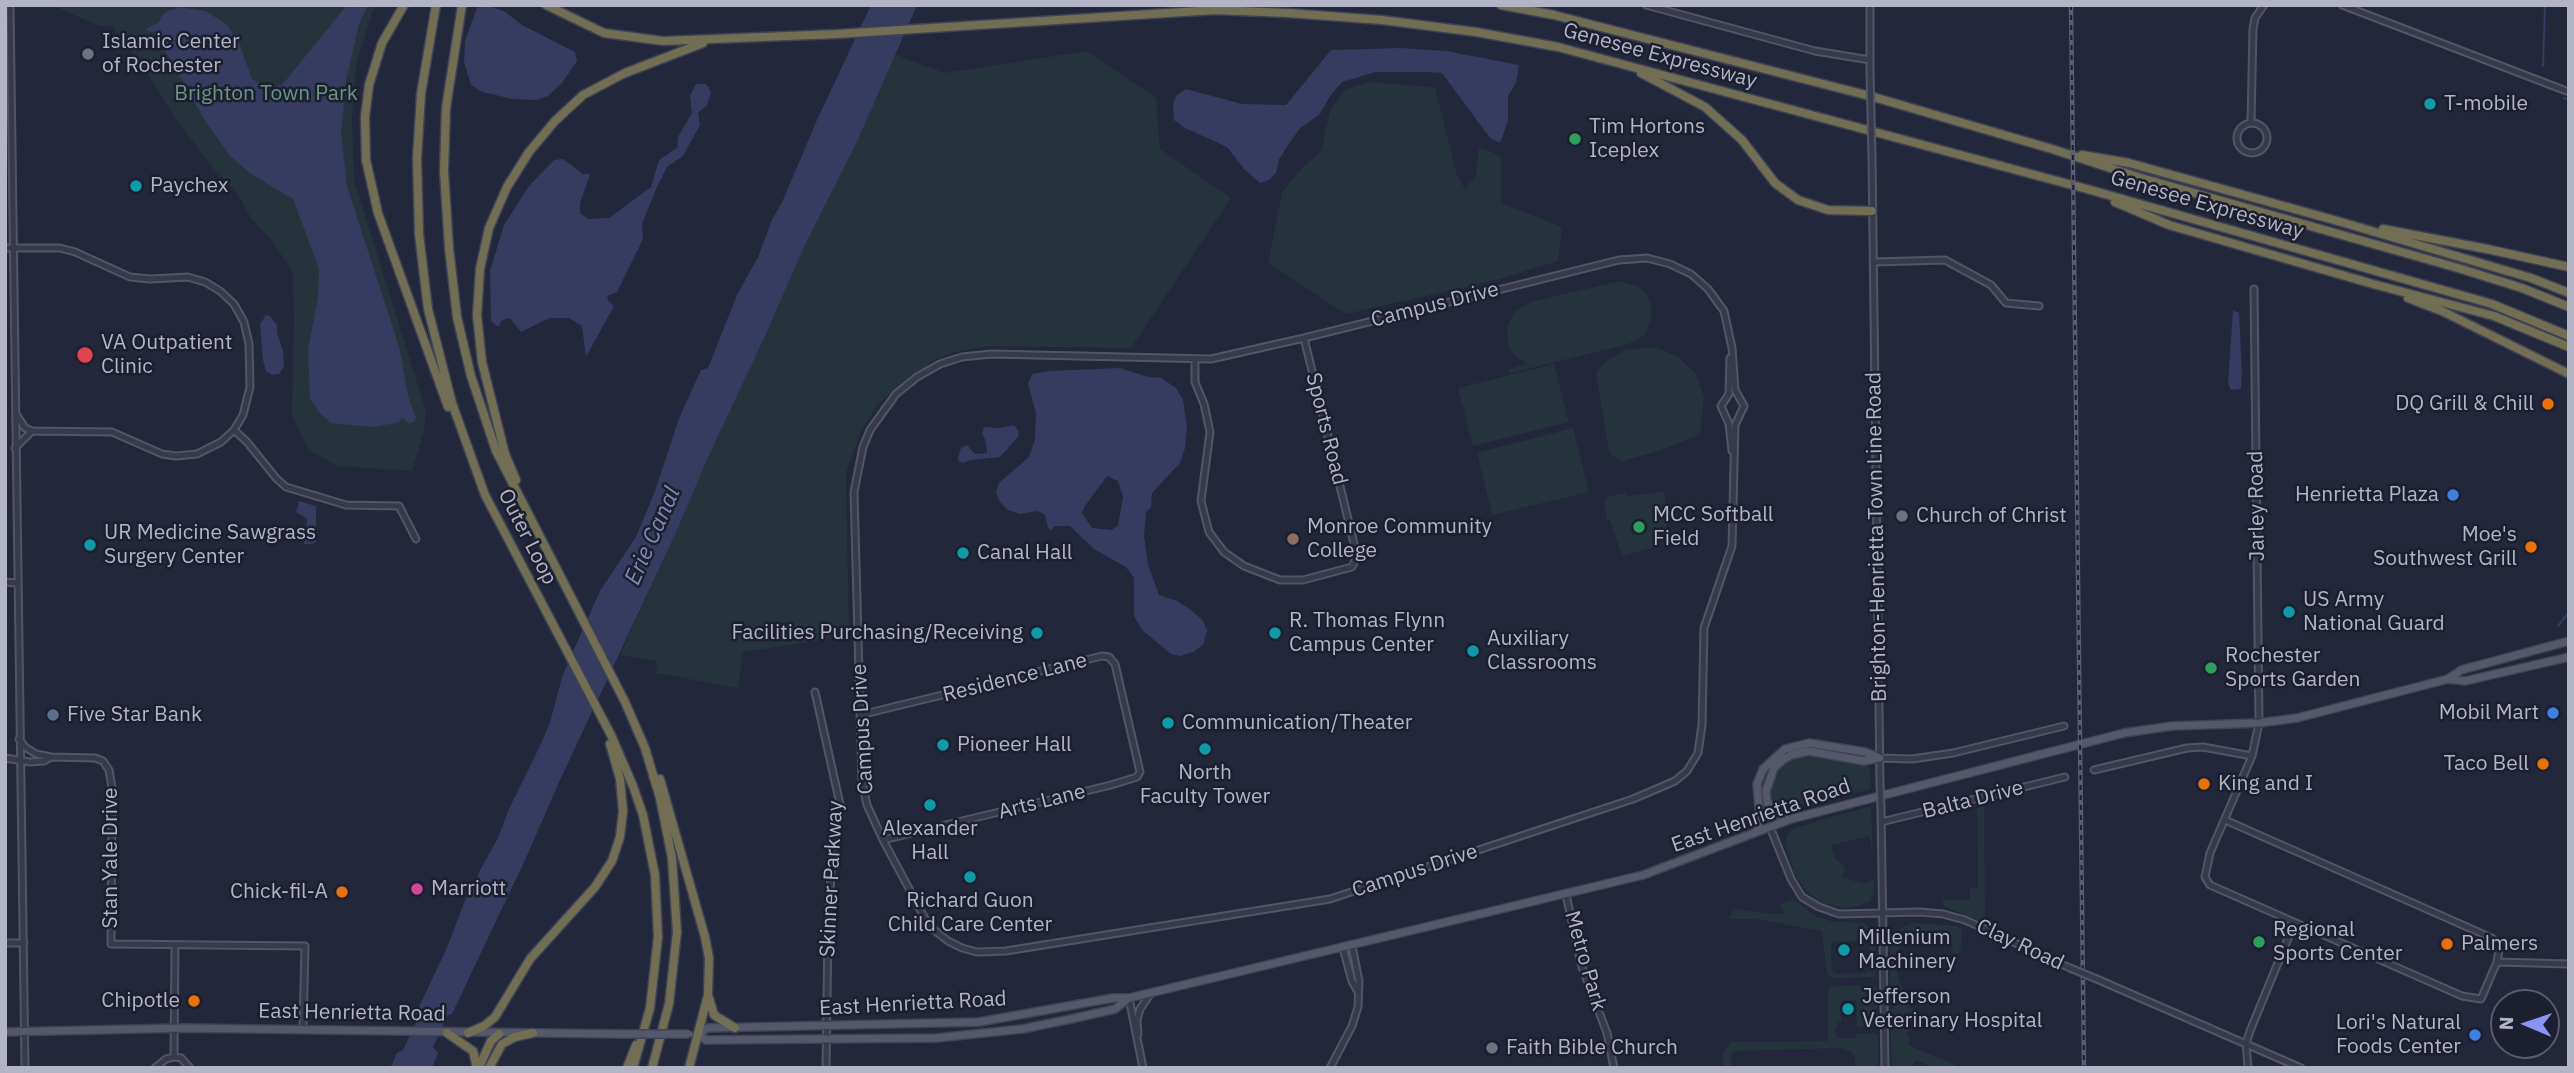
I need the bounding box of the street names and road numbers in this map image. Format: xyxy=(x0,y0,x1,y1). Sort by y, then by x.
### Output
street label: Genesee Expressway xyxy=(1560,18,1760,94)
street label: Genesee Expressway xyxy=(2108,165,2306,245)
street label: Campus Drive xyxy=(1369,277,1501,333)
street label: Sports Road xyxy=(1300,370,1352,488)
street label: Brighton-Henrietta Town Line Road xyxy=(1862,372,1892,702)
street label: Jarley Road xyxy=(2243,451,2271,561)
street label: Outer Loop xyxy=(492,485,562,589)
street label: Residence Lane xyxy=(940,648,1090,708)
street label: Campus Drive xyxy=(847,663,879,795)
street label: East Henrietta Road xyxy=(1668,774,1854,858)
street label: Balta Drive xyxy=(1920,775,2026,825)
street label: Arts Lane xyxy=(996,779,1088,825)
street label: Stan Yale Drive xyxy=(98,787,124,929)
street label: Skinner Parkway xyxy=(815,800,849,958)
street label: Campus Drive xyxy=(1349,839,1481,903)
street label: Metro Park xyxy=(1559,908,1611,1014)
street label: Clay Road xyxy=(1972,914,2068,976)
street label: East Henrietta Road xyxy=(819,987,1007,1021)
street label: East Henrietta Road xyxy=(258,999,446,1027)

